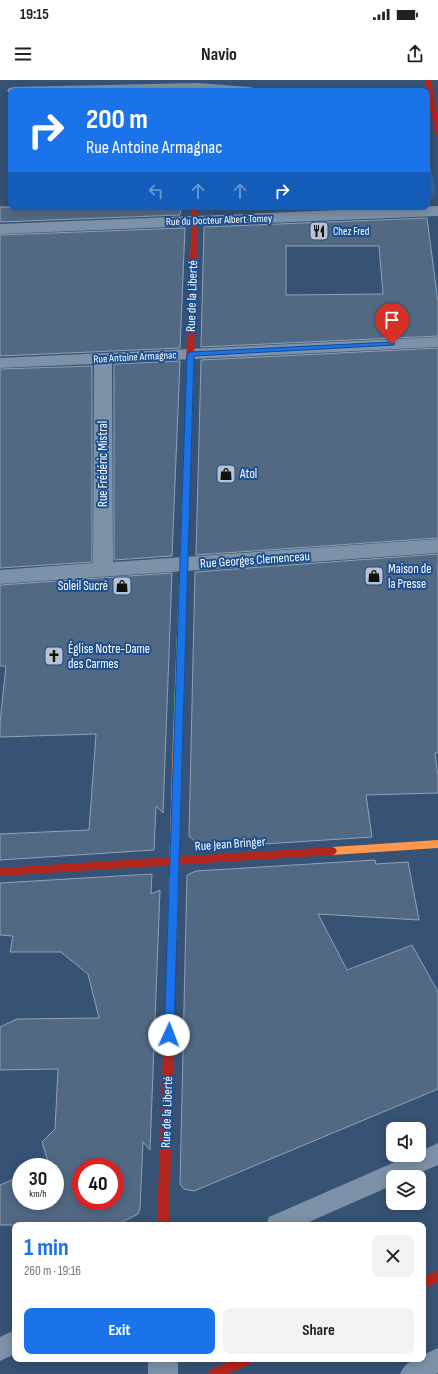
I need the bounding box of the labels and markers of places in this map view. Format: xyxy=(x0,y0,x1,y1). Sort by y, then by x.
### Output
restaurant icon: Chez Fred xyxy=(308,220,330,242)
place label: Chez Fred xyxy=(333,225,370,238)
pin xyxy=(375,303,409,344)
shop icon: Atol xyxy=(215,463,237,485)
place label: Atol xyxy=(239,466,257,482)
place label: Maison de la Presse xyxy=(388,561,432,592)
shop icon: Maison de la Presse xyxy=(363,565,385,587)
shop icon: Soleil Sucré xyxy=(111,575,133,597)
place label: Soleil Sucré xyxy=(58,578,108,594)
place label: Église Notre-Dame des Carmes xyxy=(68,641,150,672)
church icon: Église Notre-Dame des Carmes xyxy=(43,645,65,667)

